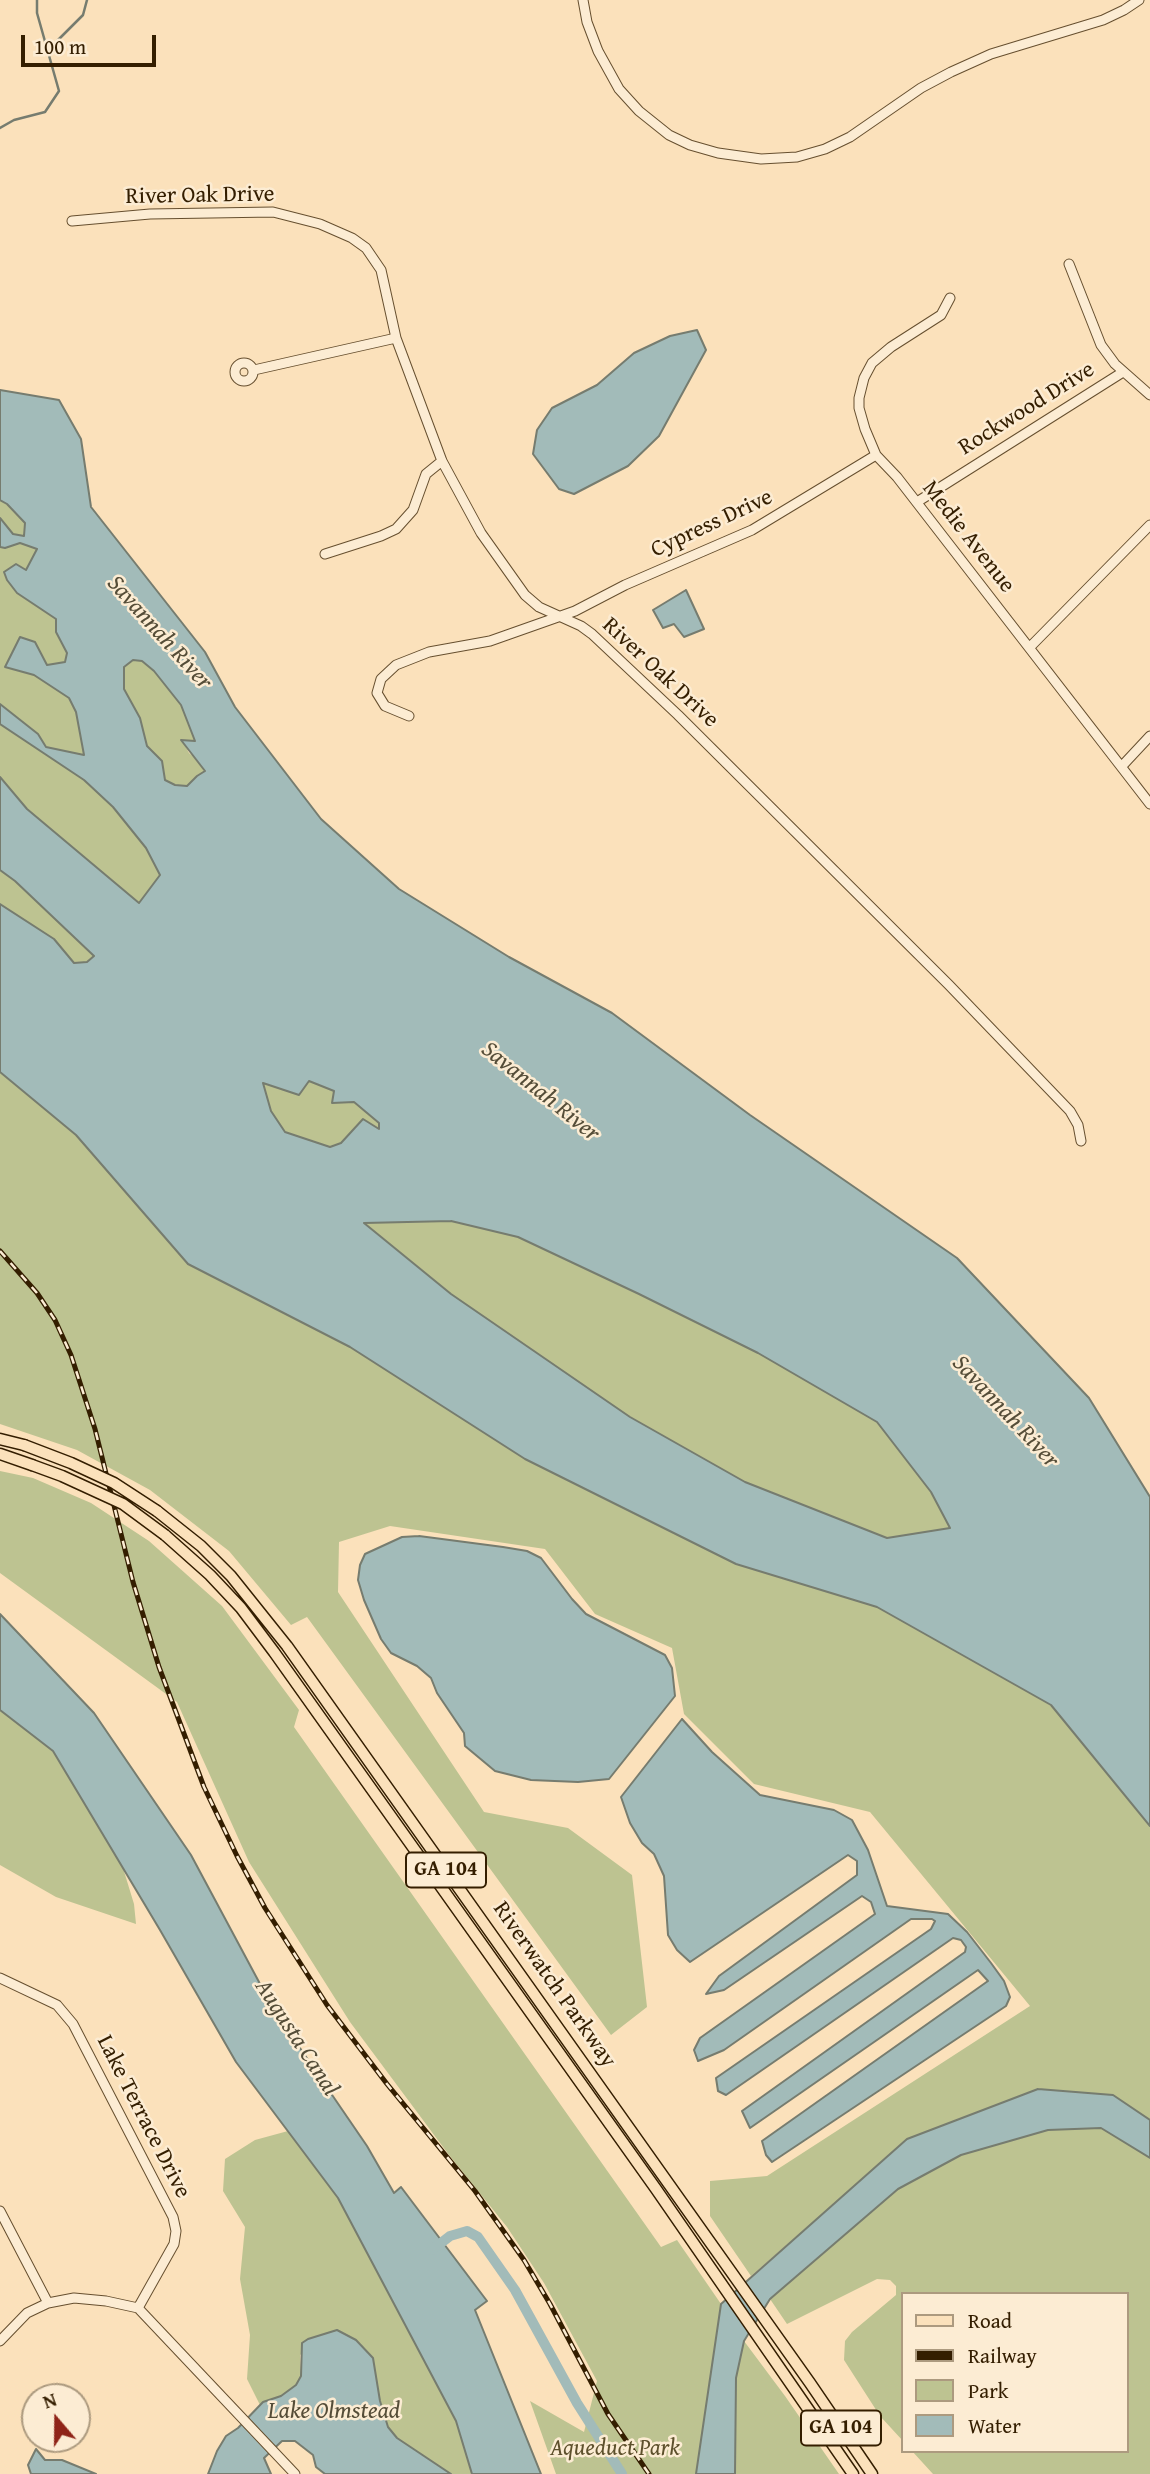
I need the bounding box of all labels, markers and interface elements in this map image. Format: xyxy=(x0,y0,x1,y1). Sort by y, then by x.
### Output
scale bar xyxy=(24,21,159,65)
text: 100 m xyxy=(34,31,86,62)
street label: River Oak Drive xyxy=(125,181,275,211)
street label: Rockwood Drive xyxy=(954,356,1100,462)
street label: Medie Avenue xyxy=(916,475,1020,599)
street label: Cypress Drive xyxy=(647,484,777,564)
water label: Savannah River xyxy=(100,570,218,696)
street label: River Oak Drive xyxy=(596,612,724,734)
water label: Savannah River xyxy=(475,1036,605,1148)
water label: Savannah River xyxy=(945,1350,1065,1474)
road number: GA 104 xyxy=(406,1853,486,1888)
street label: Riverwatch Parkway xyxy=(486,1897,622,2073)
water label: Augusta Canal xyxy=(248,1974,344,2102)
street label: Lake Terrace Drive xyxy=(90,2031,196,2203)
legend xyxy=(902,2292,1129,2453)
text: Road xyxy=(968,2305,1012,2336)
text: Railway xyxy=(968,2340,1037,2371)
text: Park xyxy=(968,2375,1009,2406)
north arrow xyxy=(21,2383,91,2453)
text: N xyxy=(39,2385,60,2415)
water label: Lake Olmstead xyxy=(268,2398,400,2426)
road number: GA 104 xyxy=(801,2410,881,2446)
text: Water xyxy=(968,2410,1021,2441)
park label: Aqueduct Park xyxy=(550,2435,680,2463)

